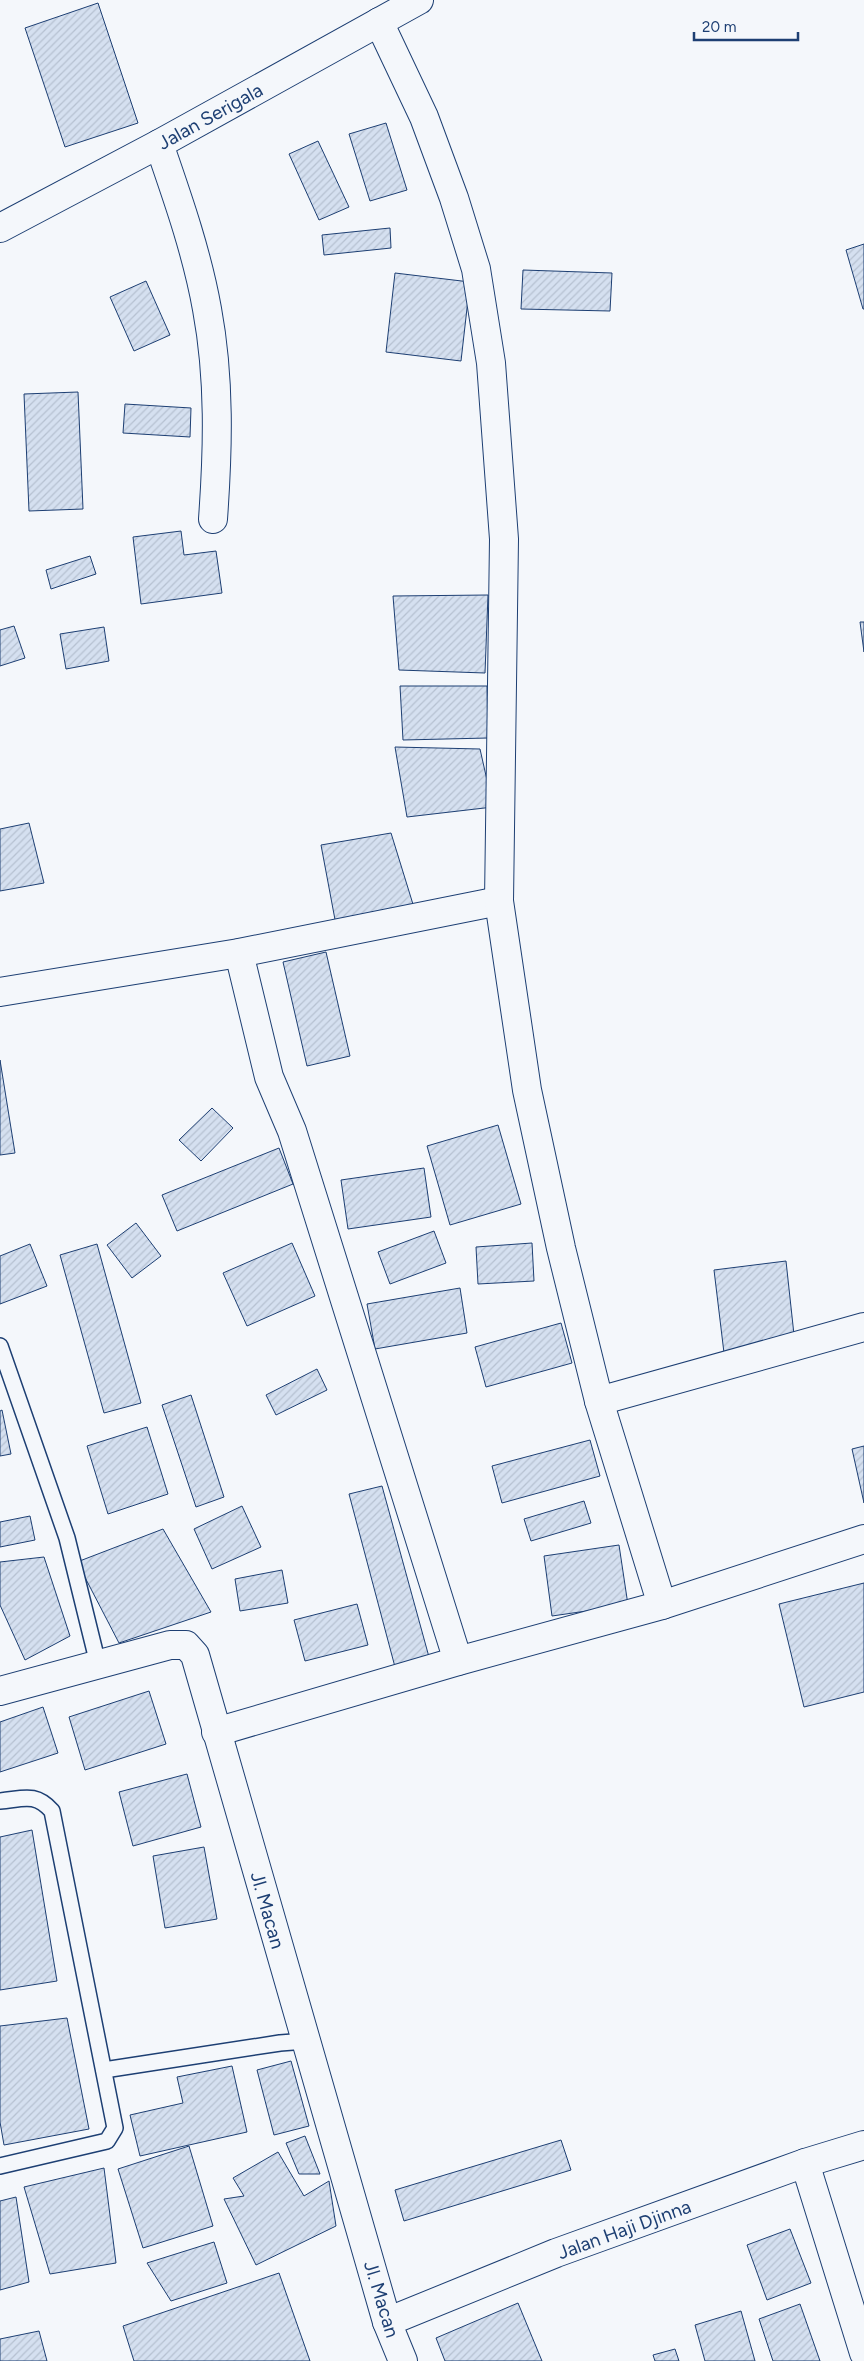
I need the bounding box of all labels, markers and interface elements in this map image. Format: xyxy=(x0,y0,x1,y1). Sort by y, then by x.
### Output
scale bar xyxy=(694,10,798,42)
text: 20 m xyxy=(702,18,736,36)
street label: Jalan Serigala xyxy=(154,78,267,155)
street label: Jl. Macan xyxy=(246,1869,289,1951)
street label: Jalan Haji Djinna xyxy=(554,2195,694,2264)
street label: Jl. Macan xyxy=(359,2258,404,2340)

